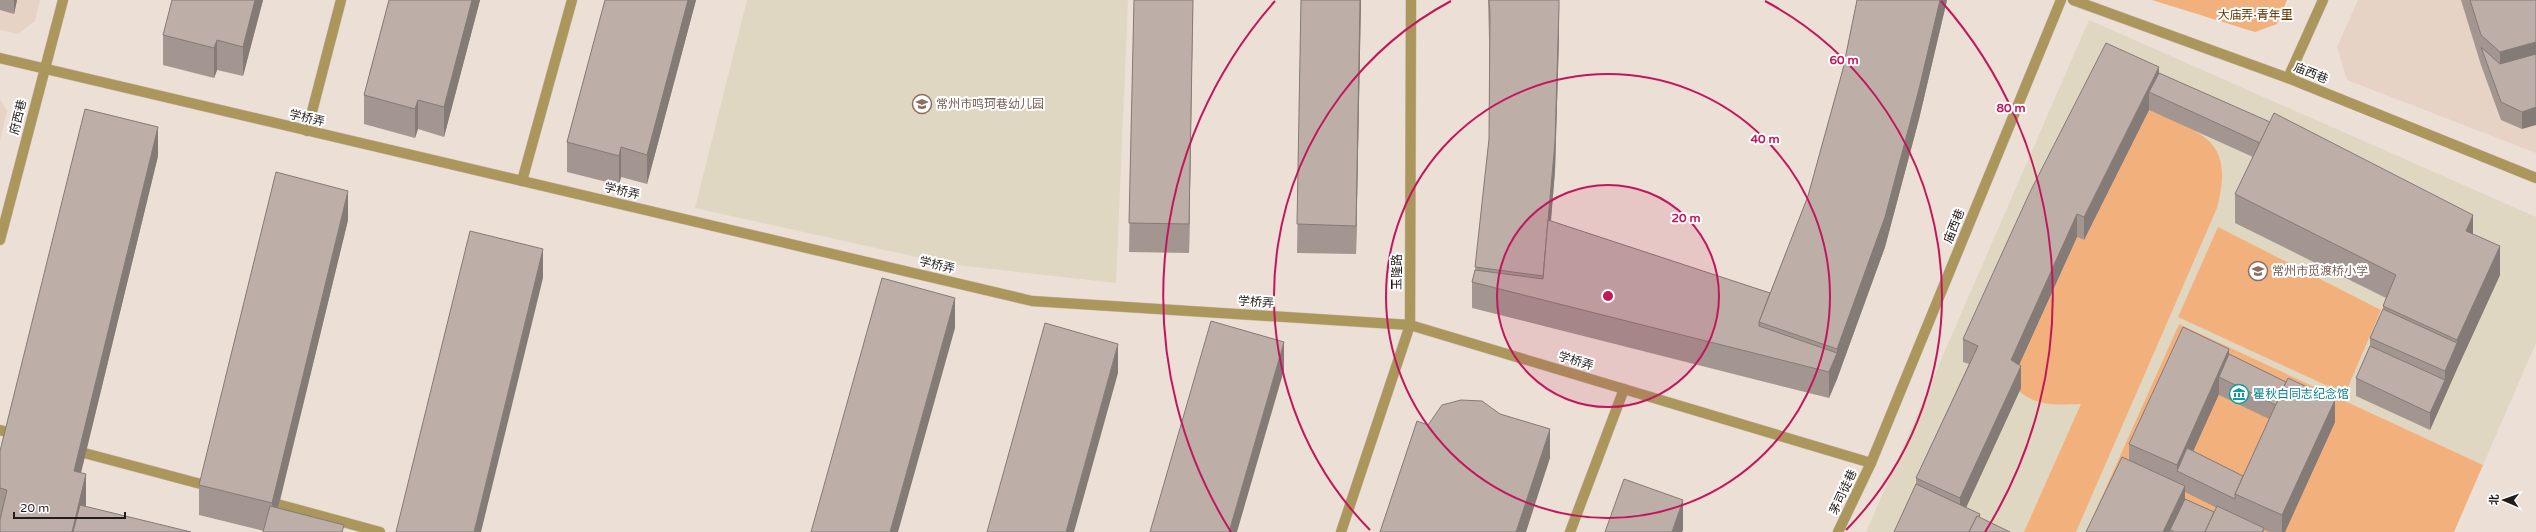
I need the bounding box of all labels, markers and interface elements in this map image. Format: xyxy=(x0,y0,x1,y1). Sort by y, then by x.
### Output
park label: 大庙弄·青年里 xyxy=(2217,8,2293,22)
text: 60 m xyxy=(1829,53,1859,67)
street label: 庙西巷 xyxy=(2292,60,2330,86)
school or university icon: 常州市鸣珂巷幼儿园 xyxy=(911,93,933,115)
place label: 常州市鸣珂巷幼儿园 xyxy=(936,97,1044,111)
street label: 府西巷 xyxy=(7,98,29,136)
text: 80 m xyxy=(1996,101,2026,115)
street label: 学桥弄 xyxy=(288,107,326,129)
text: 40 m xyxy=(1750,132,1780,146)
street label: 学桥弄 xyxy=(603,180,641,202)
street label: 庙西巷 xyxy=(1941,207,1967,245)
text: 20 m xyxy=(1671,211,1701,225)
street label: 学桥弄 xyxy=(918,254,956,276)
street label: 玉隆路 xyxy=(1390,254,1404,290)
school or university icon: 常州市觅渡桥小学 xyxy=(2247,260,2269,282)
place label: 常州市觅渡桥小学 xyxy=(2272,264,2368,278)
centre of rings xyxy=(1601,289,1615,303)
street label: 学桥弄 xyxy=(1238,294,1274,310)
street label: 学桥弄 xyxy=(1557,349,1595,373)
museum icon: 瞿秋白同志纪念馆 xyxy=(2228,383,2250,405)
place label: 瞿秋白同志纪念馆 xyxy=(2253,387,2349,401)
street label: 茅司徒巷 xyxy=(1827,467,1859,517)
north arrow xyxy=(2484,480,2524,520)
scale bar xyxy=(14,494,125,520)
text: 北 xyxy=(2488,494,2501,505)
text: 20 m xyxy=(20,501,49,515)

